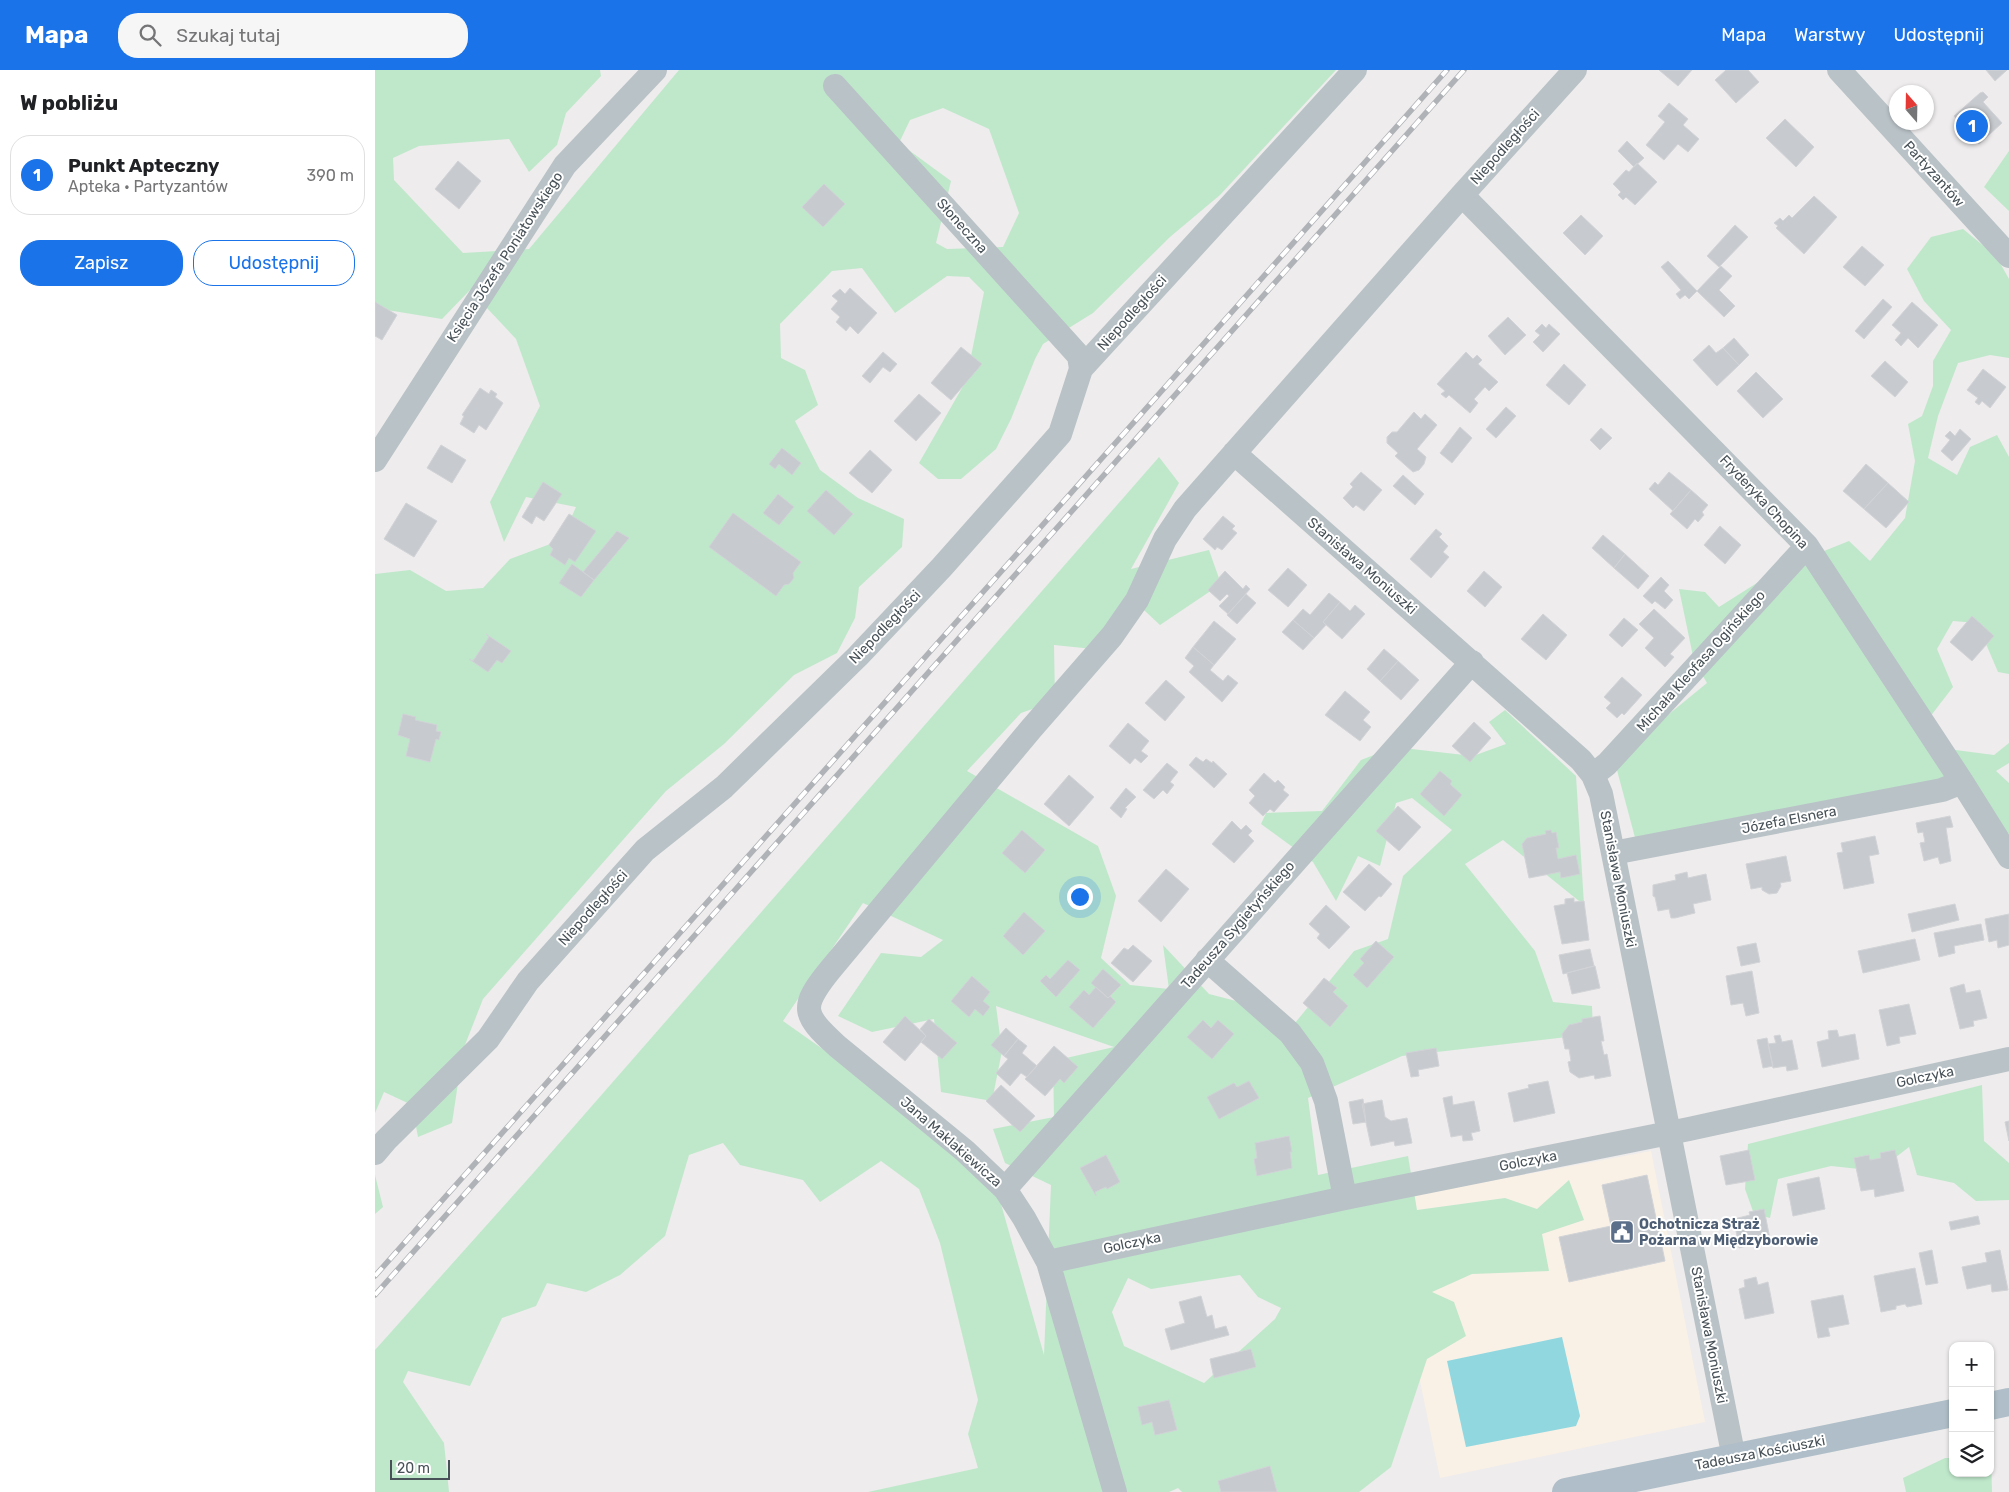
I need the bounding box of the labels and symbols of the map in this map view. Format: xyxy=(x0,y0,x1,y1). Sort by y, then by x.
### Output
north arrow xyxy=(1889,85,1934,130)
street label: Niepodległości xyxy=(1467,106,1543,188)
pin: 1 xyxy=(1956,107,1988,145)
street label: Partyzantów xyxy=(1900,138,1968,210)
street label: Księcia Józefa Poniatowskiego xyxy=(443,169,567,345)
street label: Słoneczna xyxy=(933,195,991,257)
street label: Niepodległości xyxy=(1094,272,1170,354)
street label: Fryderyka Chopina xyxy=(1716,452,1812,552)
street label: Stanisława Moniuszki xyxy=(1304,514,1420,618)
street label: Niepodległości xyxy=(846,587,924,667)
street label: Michała Kleofasa Ogińskiego xyxy=(1633,587,1769,735)
street label: Józefa Elsnera xyxy=(1740,802,1838,838)
street label: Stanisława Moniuszki xyxy=(1596,809,1640,949)
street label: Tadeusza Sygietyńskiego xyxy=(1178,858,1298,992)
street label: Niepodległości xyxy=(555,867,631,949)
your location xyxy=(1067,884,1093,910)
street label: Golczyka xyxy=(1895,1063,1955,1091)
street label: Jana Maklakiewicza xyxy=(897,1093,1005,1191)
street label: Golczyka xyxy=(1498,1147,1558,1175)
place label: Ochotnicza Straż Pożarna w Międzyborowie xyxy=(1639,1216,1818,1249)
public building icon: Ochotnicza Straż Pożarna w Międzyborowie xyxy=(1609,1219,1635,1245)
street label: Golczyka xyxy=(1102,1229,1162,1257)
street label: Stanisława Moniuszki xyxy=(1687,1265,1731,1405)
street label: Tadeusza Kościuszki xyxy=(1694,1432,1826,1474)
scale bar xyxy=(390,1457,450,1480)

